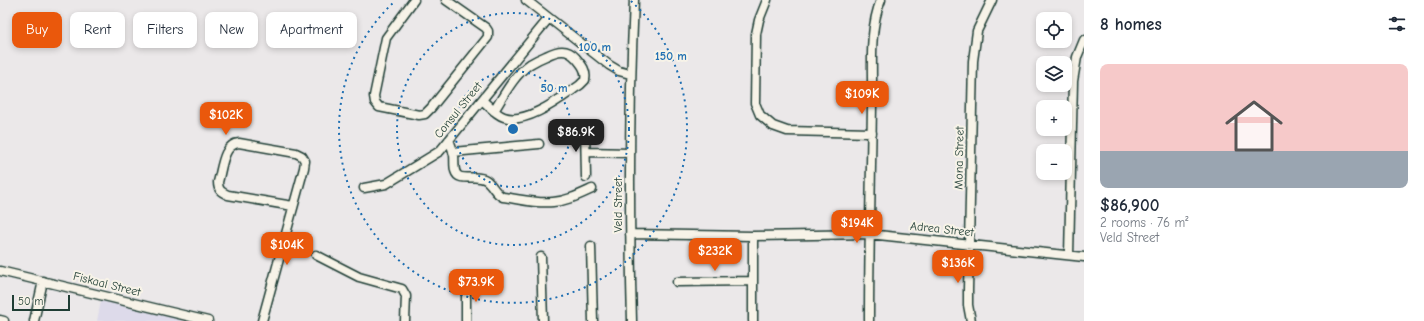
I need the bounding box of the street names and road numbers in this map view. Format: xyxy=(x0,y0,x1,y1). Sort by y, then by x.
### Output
street label: Consul Street xyxy=(431,79,485,141)
street label: Mona Street xyxy=(951,126,967,190)
street label: Veld Street xyxy=(611,177,625,232)
street label: Adrea Street xyxy=(909,219,975,239)
street label: Fiskaal Street xyxy=(72,269,143,299)

